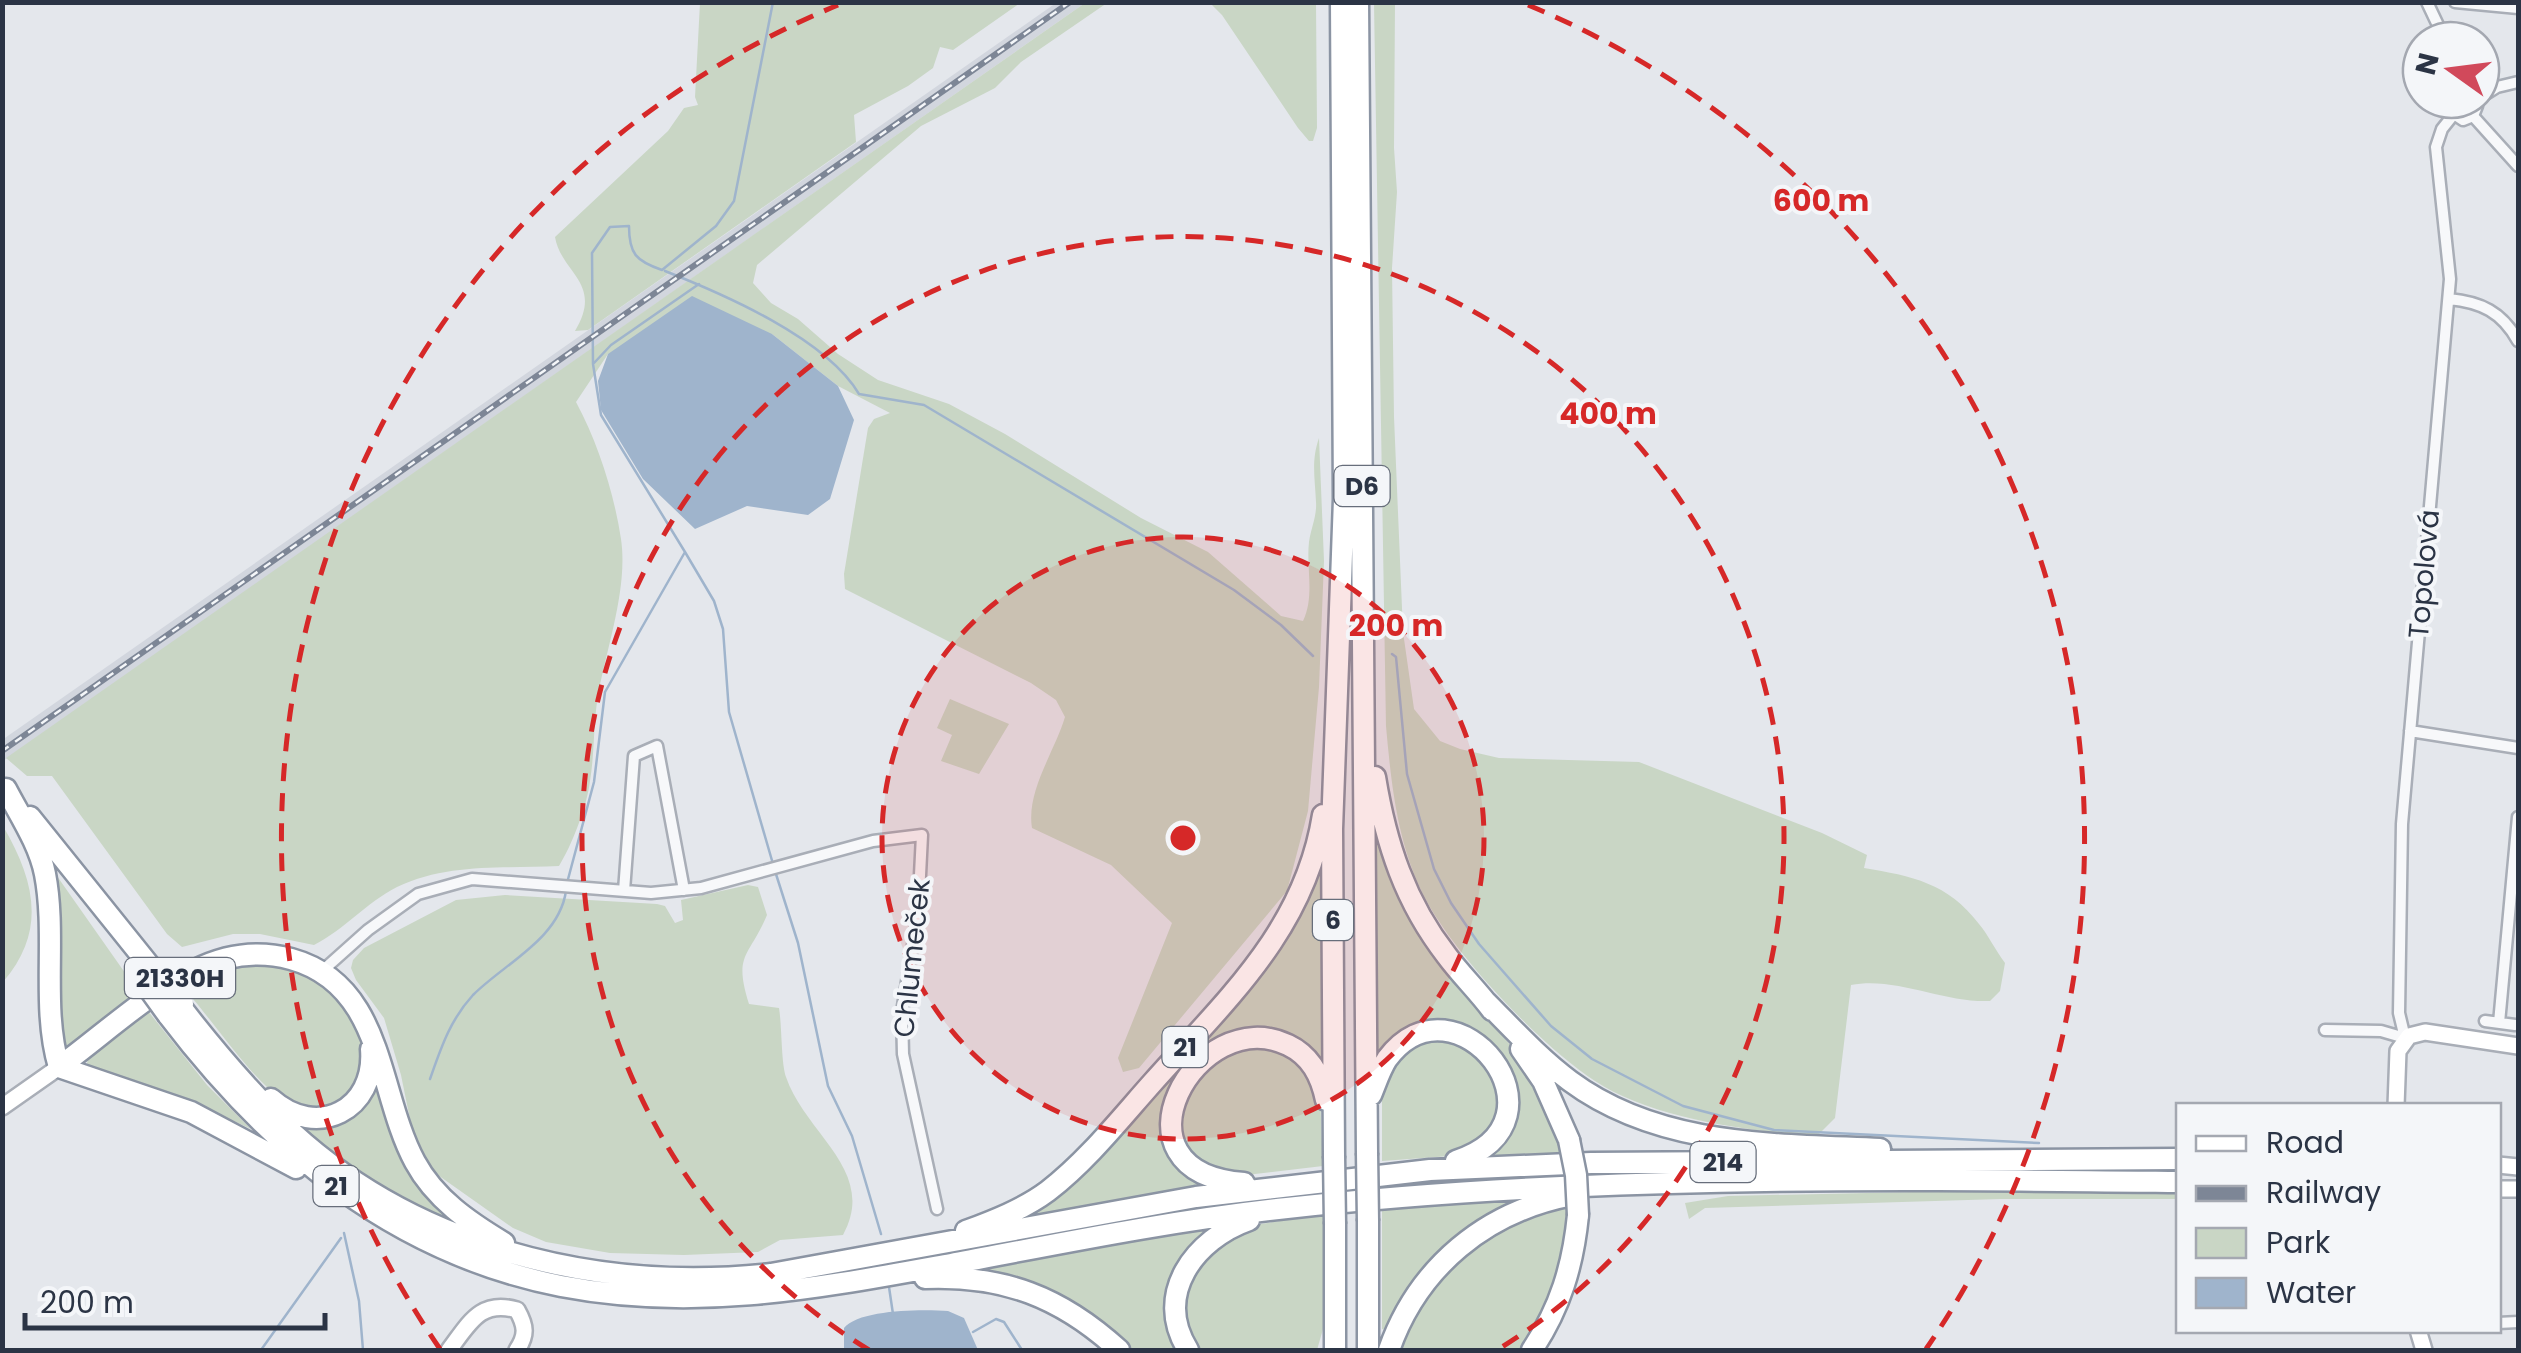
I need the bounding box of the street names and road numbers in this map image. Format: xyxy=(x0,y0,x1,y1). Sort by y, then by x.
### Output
road number: D6 xyxy=(1334,466,1390,506)
street label: Topolová xyxy=(2399,508,2449,640)
street label: Chlumeček xyxy=(884,876,940,1039)
road number: 6 xyxy=(1313,900,1353,940)
road number: 21330H xyxy=(125,958,235,998)
road number: 21 xyxy=(1162,1027,1208,1067)
road number: 214 xyxy=(1690,1142,1756,1182)
road number: 21 xyxy=(314,1166,358,1206)

